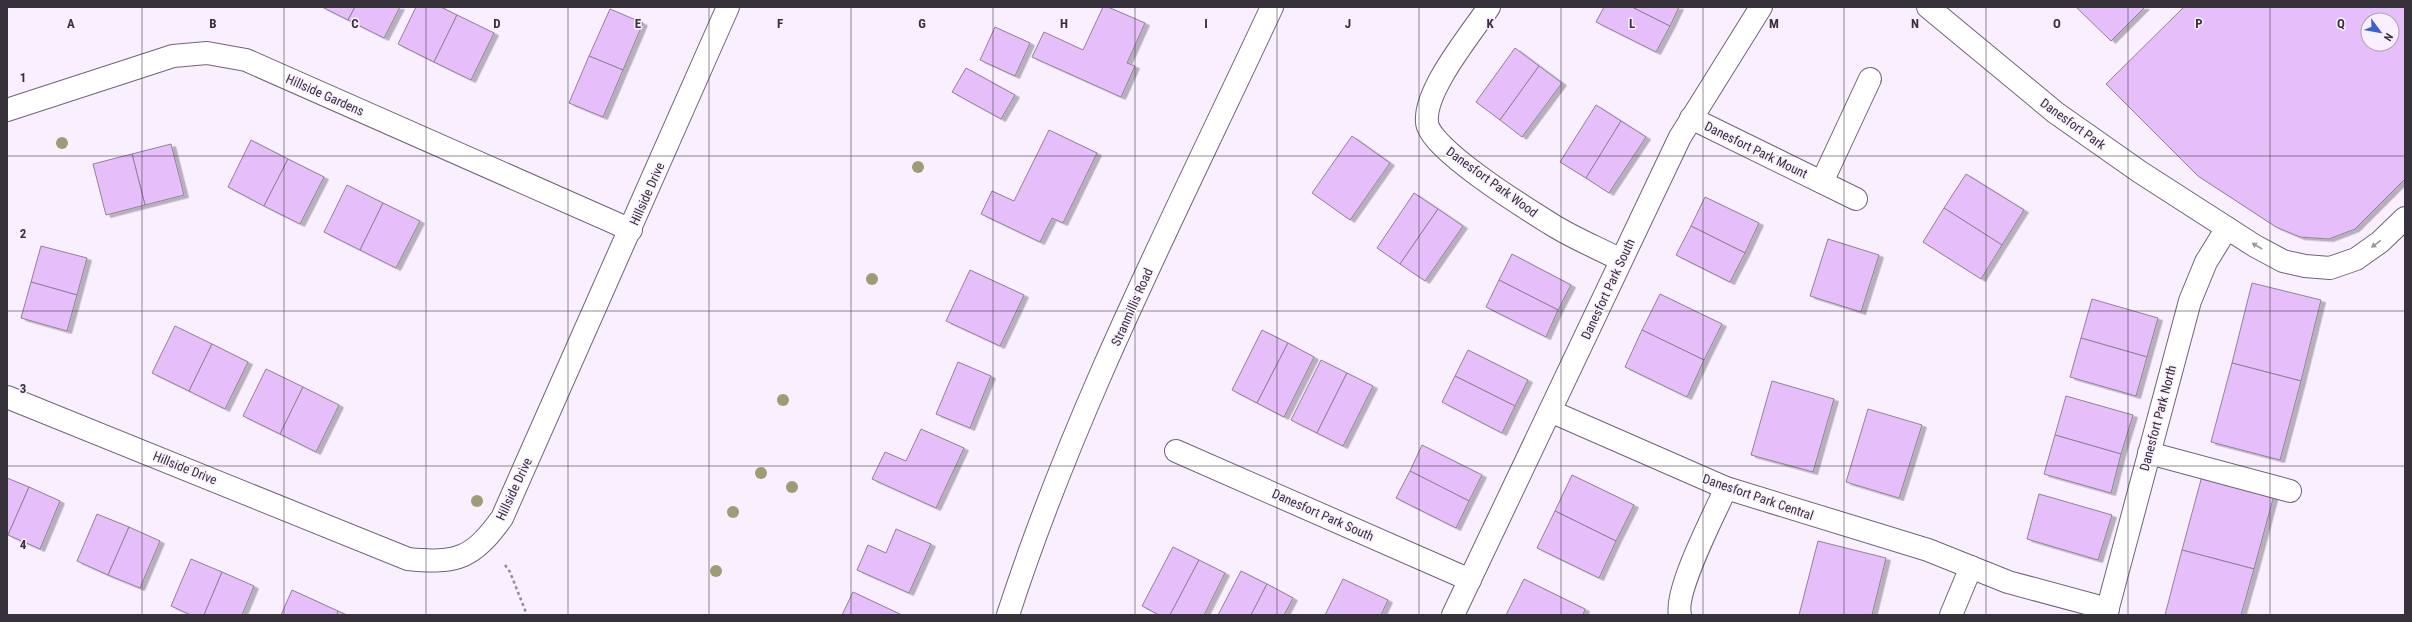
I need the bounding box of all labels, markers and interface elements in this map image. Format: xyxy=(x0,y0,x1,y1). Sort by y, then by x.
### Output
north arrow xyxy=(2360,12,2400,52)
text: A xyxy=(67,16,75,31)
text: B xyxy=(209,16,217,31)
text: C xyxy=(351,16,359,31)
text: D xyxy=(493,16,501,31)
text: E xyxy=(635,16,642,31)
text: F xyxy=(777,16,783,31)
text: G xyxy=(918,16,926,31)
text: H xyxy=(1060,16,1068,31)
text: I xyxy=(1204,16,1208,31)
text: J xyxy=(1345,16,1351,31)
text: K xyxy=(1486,16,1494,31)
text: L xyxy=(1629,16,1635,31)
text: M xyxy=(1769,16,1779,31)
text: N xyxy=(1911,16,1919,31)
text: O xyxy=(2053,16,2061,31)
text: P xyxy=(2195,16,2203,31)
text: Q xyxy=(2337,16,2345,31)
text: N xyxy=(2381,31,2395,44)
text: 1 xyxy=(20,70,26,85)
street label: Hillside Gardens xyxy=(284,71,366,119)
street label: Danesfort Park xyxy=(2037,95,2109,153)
street label: Danesfort Park Mount xyxy=(1702,119,1810,181)
street label: Danesfort Park Wood xyxy=(1443,144,1541,220)
street label: Hillside Drive xyxy=(626,160,668,228)
text: 2 xyxy=(20,226,27,241)
street label: Danesfort Park South xyxy=(1578,236,1638,342)
one-way arrow xyxy=(2371,240,2382,249)
one-way arrow xyxy=(2251,243,2263,250)
street label: Stranmillis Road xyxy=(1108,266,1156,348)
street label: Danesfort Park North xyxy=(2137,363,2179,473)
text: 3 xyxy=(20,381,26,396)
street label: Hillside Drive xyxy=(151,448,219,488)
street label: Hillside Drive xyxy=(493,455,535,523)
street label: Danesfort Park Central xyxy=(1701,471,1815,523)
street label: Danesfort Park South xyxy=(1270,486,1376,544)
text: 4 xyxy=(20,537,27,552)

